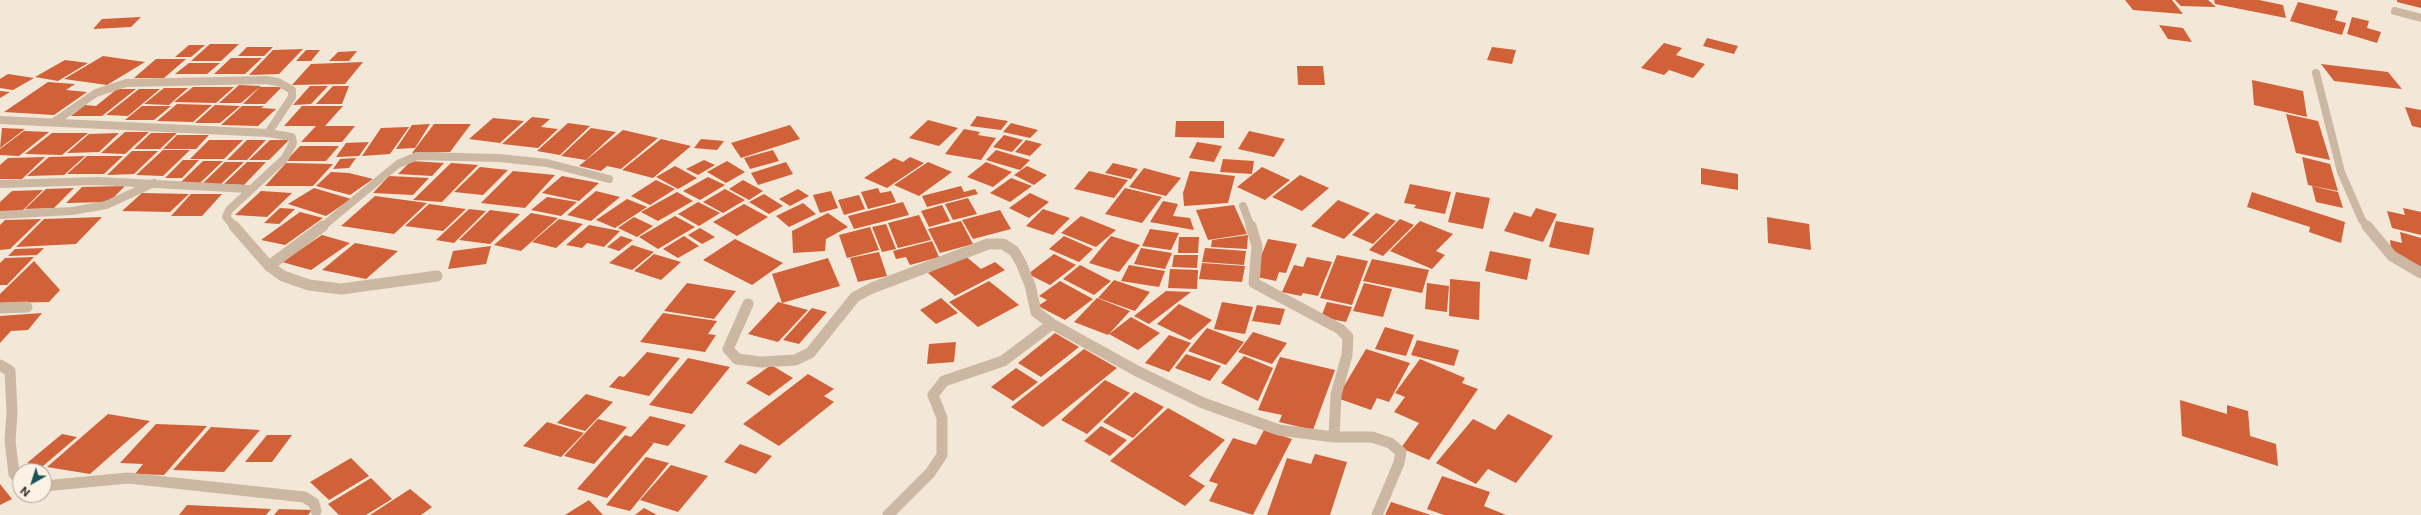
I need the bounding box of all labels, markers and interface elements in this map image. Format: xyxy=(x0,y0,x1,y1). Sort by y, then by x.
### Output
north arrow xyxy=(12,463,52,503)
text: N xyxy=(17,483,33,500)

